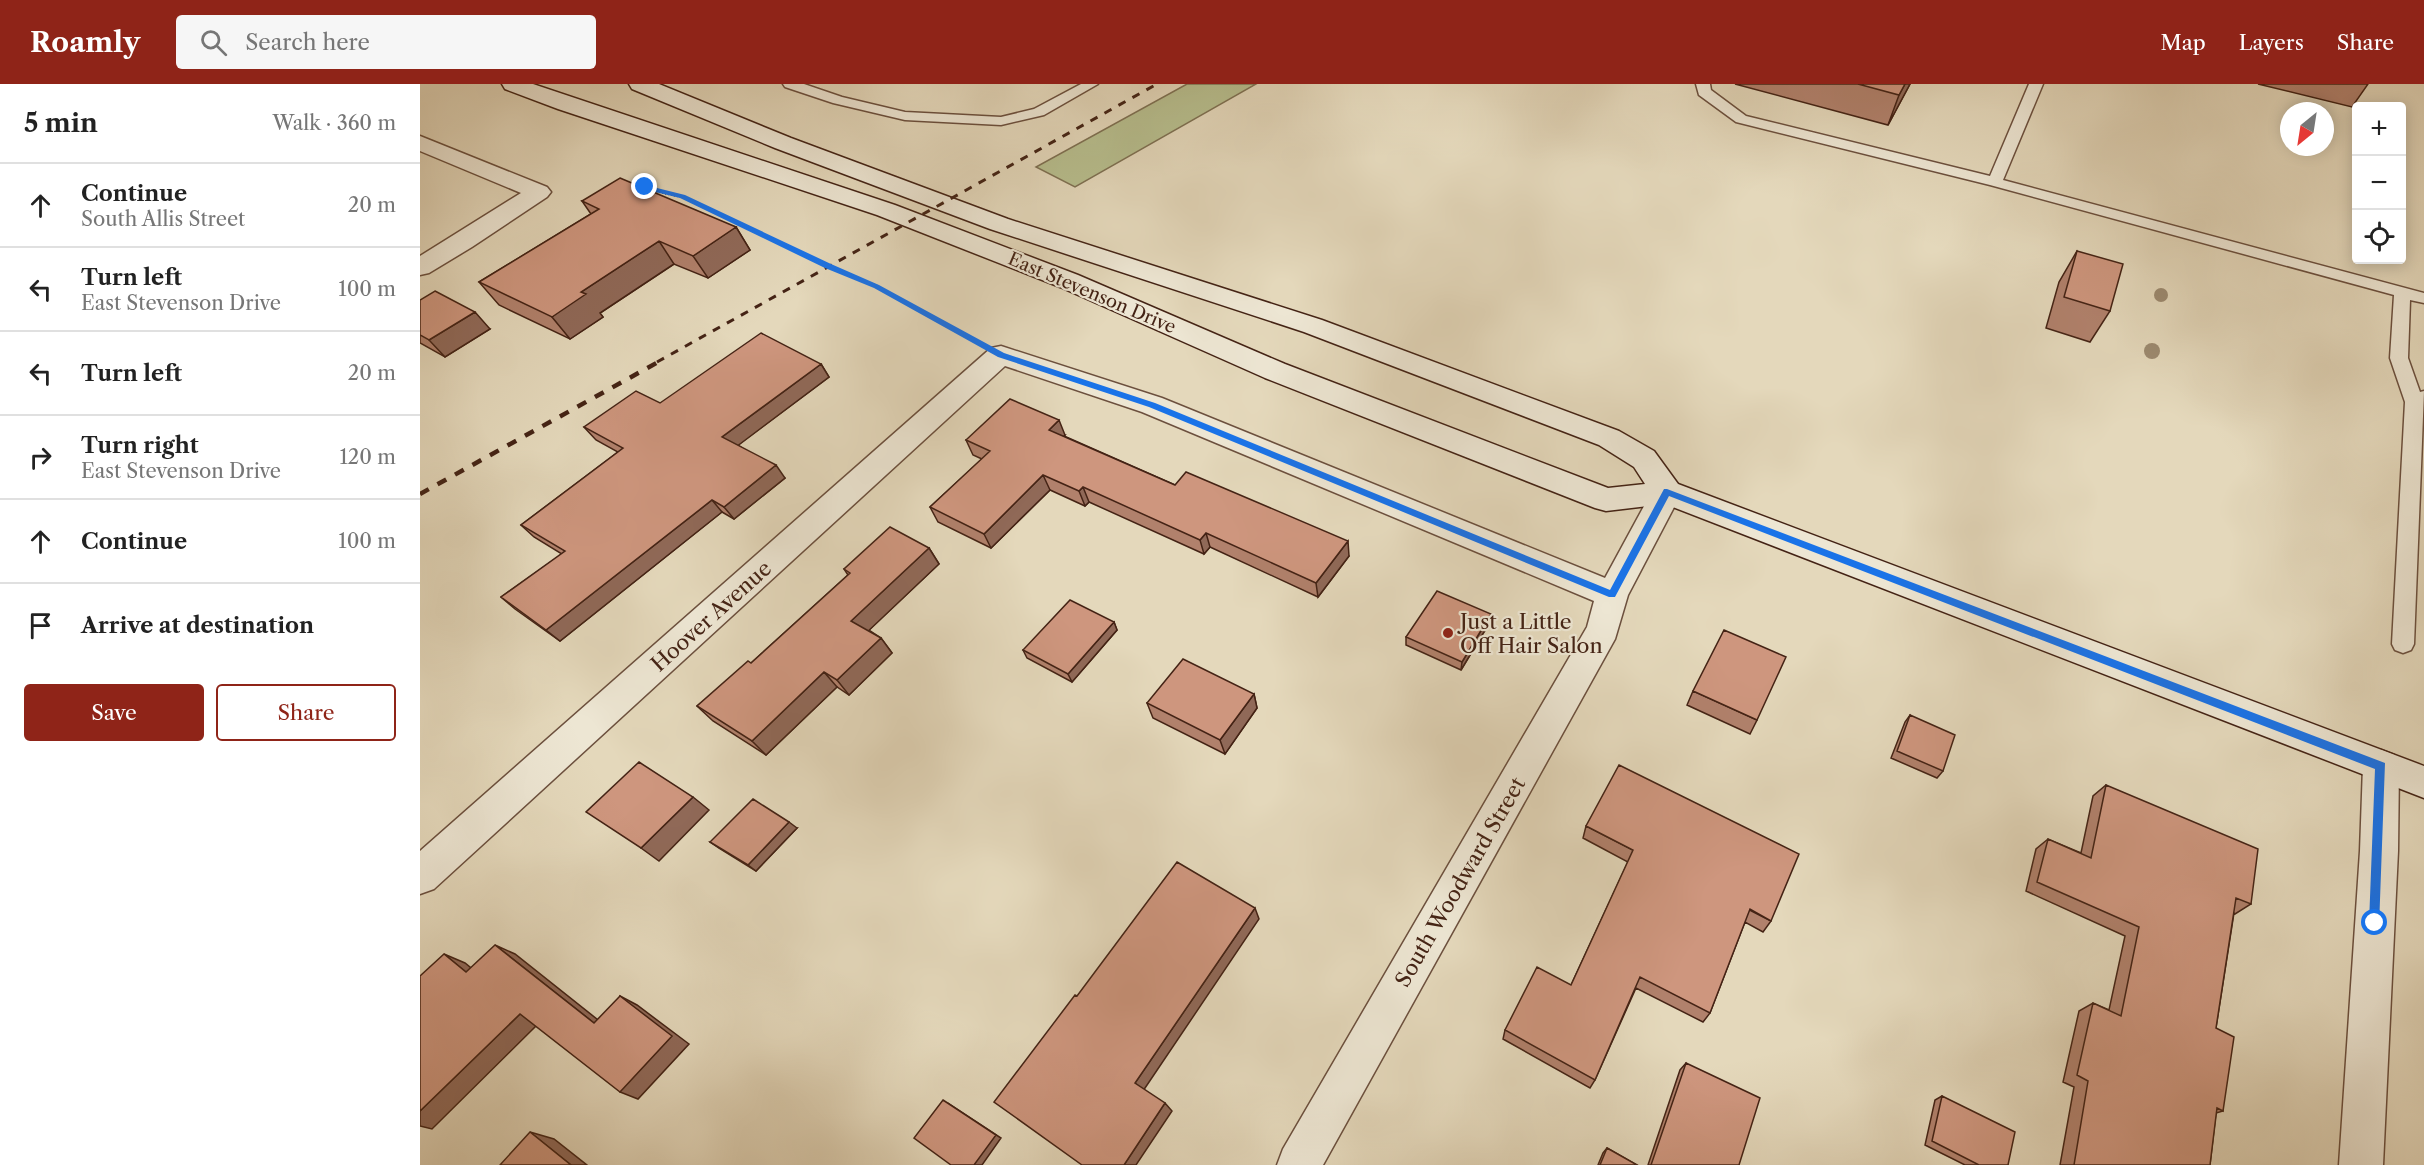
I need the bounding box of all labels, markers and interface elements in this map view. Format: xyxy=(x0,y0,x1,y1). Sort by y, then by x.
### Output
search box xyxy=(176,15,596,69)
text: Roamly xyxy=(30,25,140,59)
icon: search xyxy=(197,26,230,59)
text: Search here xyxy=(245,29,370,56)
text: Map xyxy=(2161,30,2206,55)
text: Layers xyxy=(2239,30,2304,55)
text: Share xyxy=(2337,30,2394,55)
north arrow xyxy=(2280,102,2334,156)
map controls xyxy=(2352,102,2406,264)
button: + xyxy=(2352,102,2406,156)
text: 5 min xyxy=(24,107,98,139)
text: Walk · 360 m xyxy=(273,111,396,135)
button: − xyxy=(2352,156,2406,210)
route end xyxy=(631,173,657,199)
text: Continue xyxy=(81,180,187,207)
icon: ahead xyxy=(24,189,57,222)
text: 20 m xyxy=(348,193,396,217)
text: South Allis Street xyxy=(81,207,245,231)
button: locate xyxy=(2352,210,2406,264)
street label: East Stevenson Drive xyxy=(1005,248,1179,338)
text: Turn left xyxy=(81,264,182,291)
icon: left xyxy=(24,273,57,306)
text: 100 m xyxy=(338,277,396,301)
text: East Stevenson Drive xyxy=(81,291,281,315)
icon: left xyxy=(24,357,57,390)
text: Turn left xyxy=(81,360,182,387)
text: 20 m xyxy=(348,361,396,385)
text: Turn right xyxy=(81,432,199,459)
icon: right xyxy=(24,441,57,474)
text: 120 m xyxy=(339,445,396,469)
text: East Stevenson Drive xyxy=(81,459,281,483)
icon: ahead xyxy=(24,525,57,558)
text: Continue xyxy=(81,528,187,555)
text: 100 m xyxy=(338,529,396,553)
street label: Hoover Avenue xyxy=(646,556,776,676)
icon: arrive xyxy=(24,609,57,642)
place label: Just a Little Off Hair Salon xyxy=(1457,609,1603,658)
text: Arrive at destination xyxy=(81,612,314,639)
marker: Just a Little Off Hair Salon xyxy=(1441,626,1455,640)
button: Save xyxy=(24,684,204,741)
button: Share xyxy=(216,684,396,741)
street label: South Woodward Street xyxy=(1390,772,1531,991)
route start xyxy=(2361,909,2387,935)

